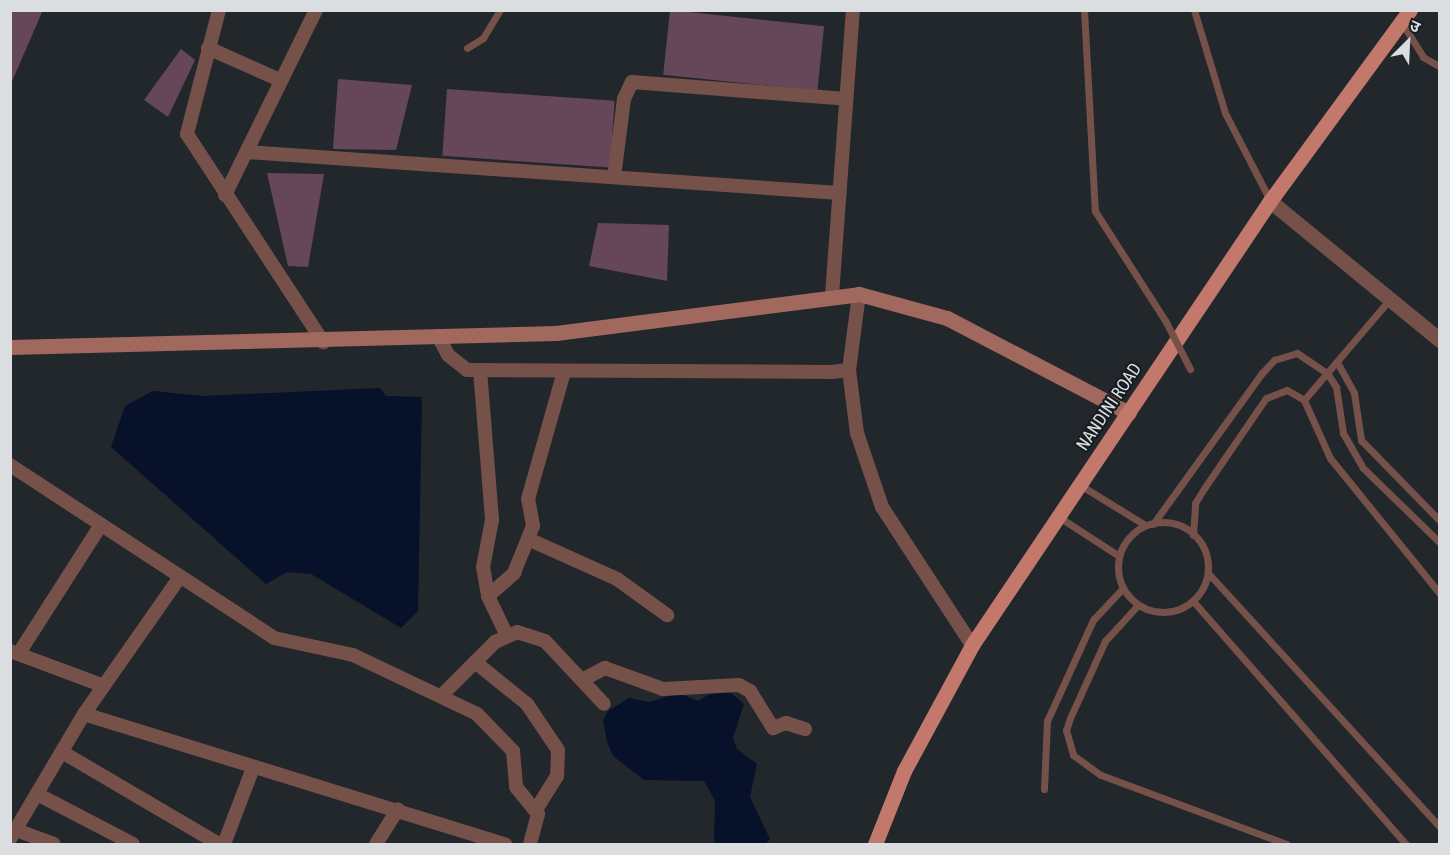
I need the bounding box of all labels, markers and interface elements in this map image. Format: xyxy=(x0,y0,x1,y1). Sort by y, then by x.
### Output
north arrow xyxy=(1378,12,1438,72)
text: उ xyxy=(1407,15,1423,36)
street label: NANDINI ROAD xyxy=(1072,359,1146,455)

